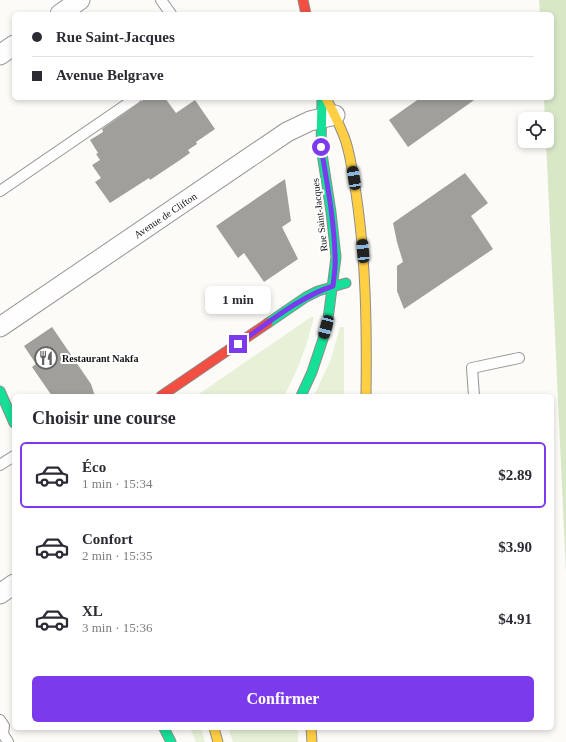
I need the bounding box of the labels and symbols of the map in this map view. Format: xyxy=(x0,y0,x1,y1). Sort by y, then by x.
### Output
route start xyxy=(312,138,330,156)
car xyxy=(346,165,362,191)
street label: Rue Saint-Jacques xyxy=(310,178,329,252)
street label: Avenue de Clifton xyxy=(132,190,199,240)
car xyxy=(356,239,370,263)
callout: 1 min xyxy=(205,286,271,314)
car xyxy=(317,314,335,340)
route end xyxy=(229,335,247,353)
restaurant icon: Restaurant Nakfa xyxy=(33,345,59,371)
place label: Restaurant Nakfa xyxy=(62,353,138,364)

